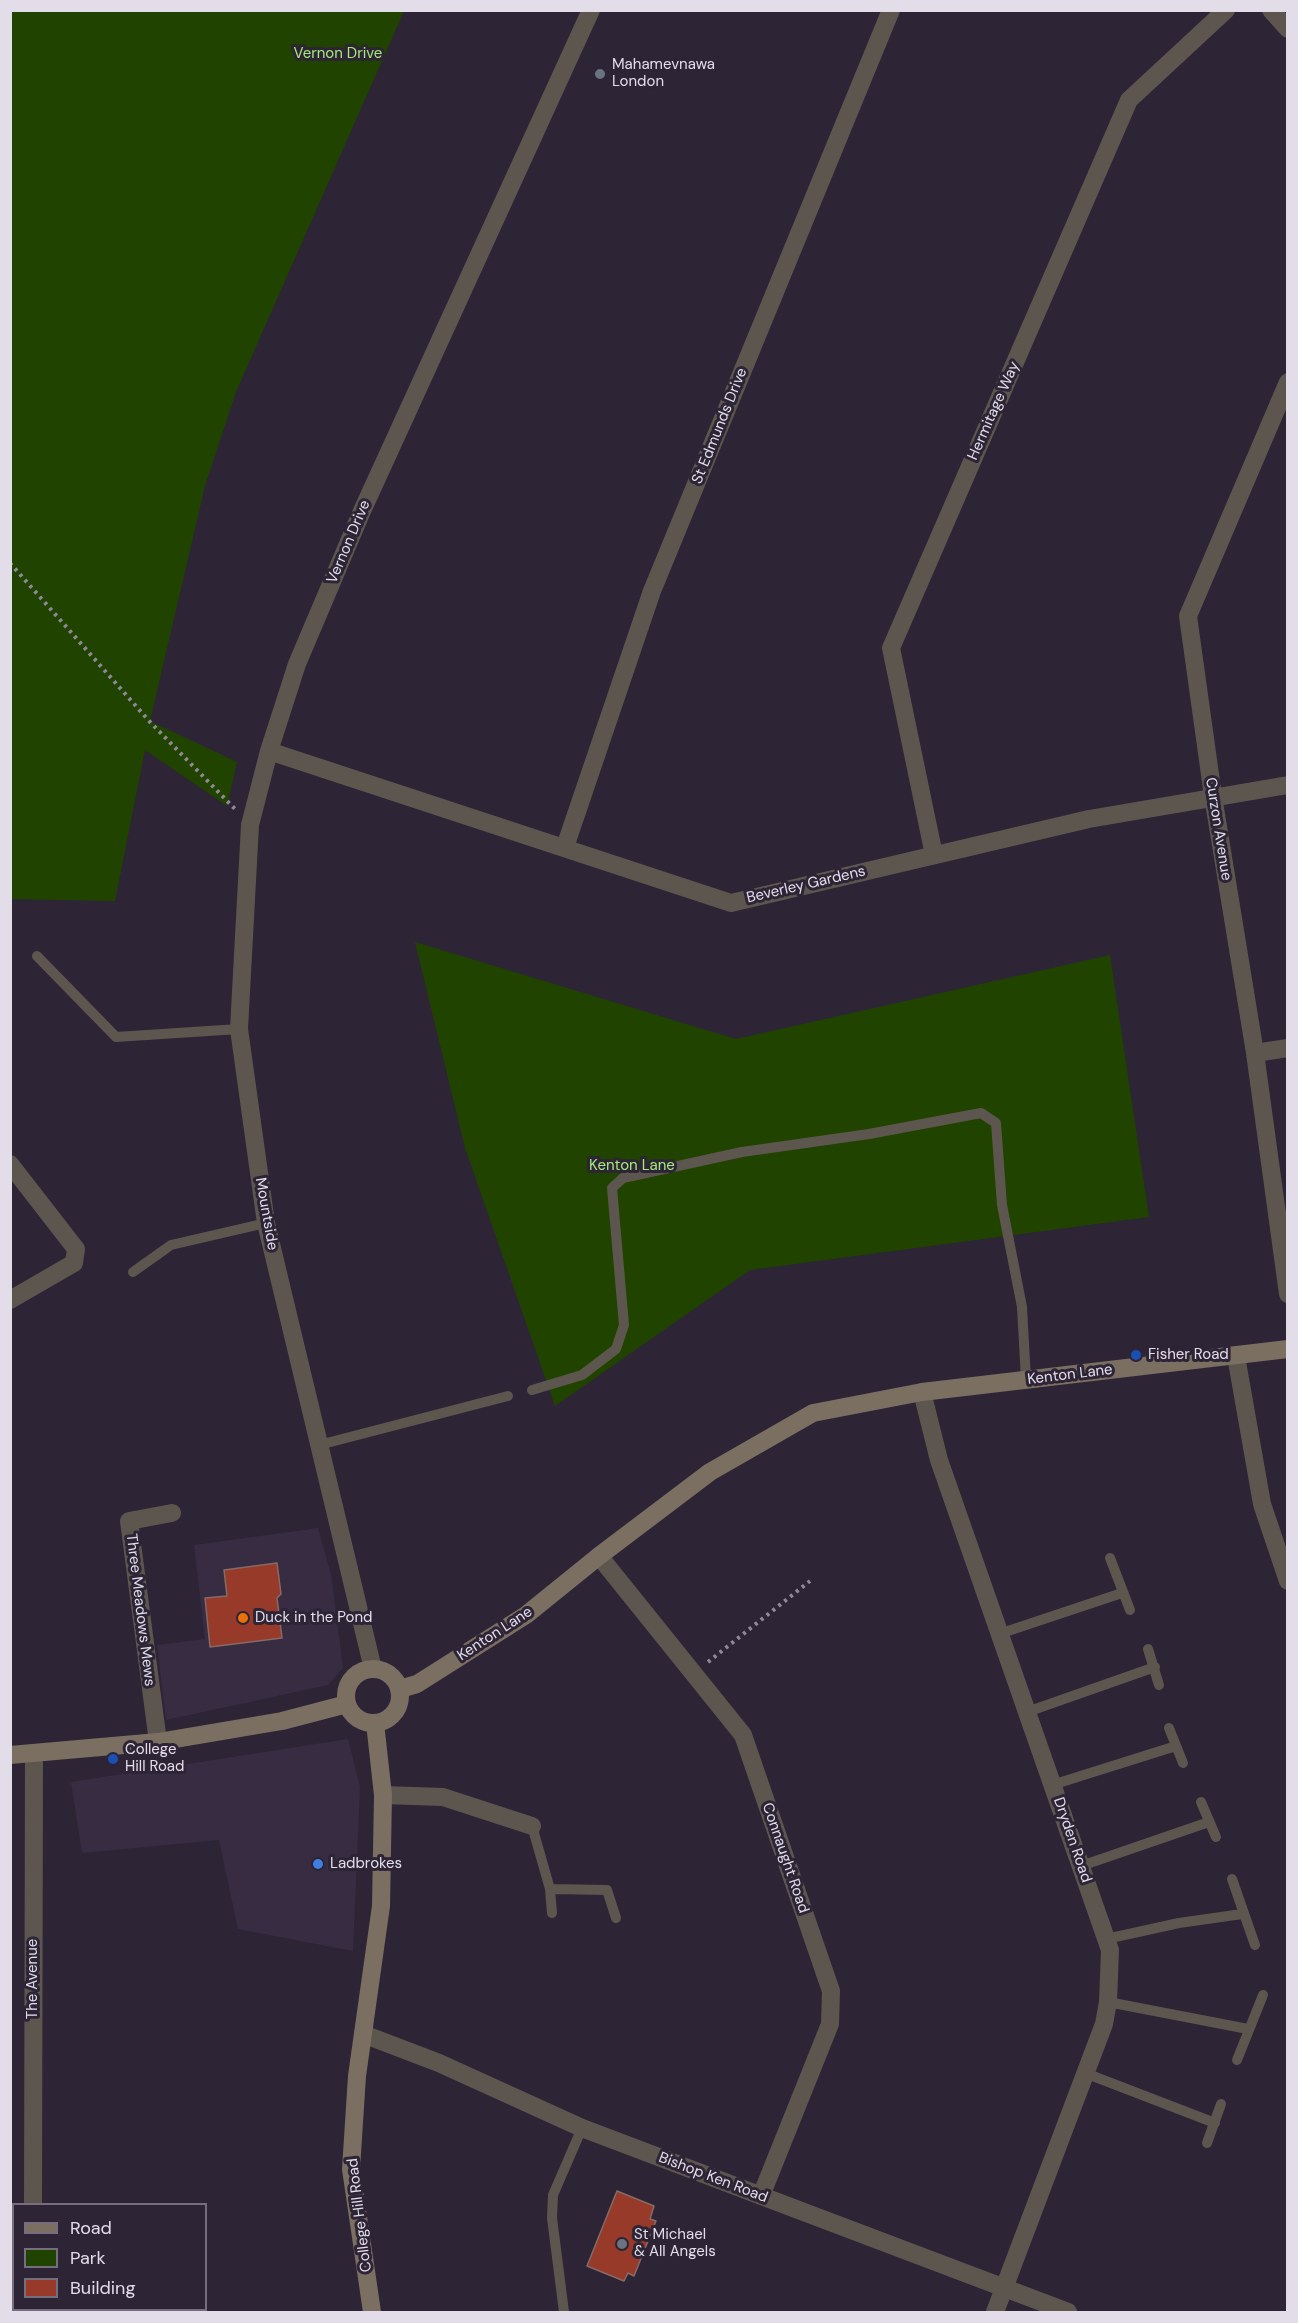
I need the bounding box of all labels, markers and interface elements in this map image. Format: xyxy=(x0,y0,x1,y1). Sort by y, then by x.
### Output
park label: Vernon Drive xyxy=(294,45,382,63)
place label: Mahamevnawa London xyxy=(612,56,715,91)
marker: Mahamevnawa London xyxy=(593,67,607,81)
street label: Hermitage Way xyxy=(964,359,1024,463)
street label: St Edmunds Drive xyxy=(689,365,751,487)
street label: Vernon Drive xyxy=(323,498,375,586)
street label: Curzon Avenue xyxy=(1201,776,1235,882)
street label: Beverley Gardens xyxy=(745,863,867,907)
park label: Kenton Lane xyxy=(589,1157,675,1175)
street label: Mountside xyxy=(251,1176,281,1252)
place label: Fisher Road xyxy=(1148,1346,1229,1364)
marker: Fisher Road xyxy=(1129,1348,1143,1362)
street label: Kenton Lane xyxy=(1026,1361,1114,1389)
street label: Three Meadows Mews xyxy=(122,1533,158,1687)
street label: Kenton Lane xyxy=(454,1603,536,1665)
place label: Duck in the Pond xyxy=(255,1609,372,1627)
marker: Duck in the Pond xyxy=(236,1611,250,1625)
place label: College Hill Road xyxy=(125,1741,184,1776)
marker: College Hill Road xyxy=(106,1752,120,1766)
street label: Dryden Road xyxy=(1049,1795,1095,1885)
street label: Connaught Road xyxy=(758,1801,812,1915)
place label: Ladbrokes xyxy=(330,1855,402,1873)
marker: Ladbrokes xyxy=(311,1857,325,1871)
street label: The Avenue xyxy=(24,1939,42,2019)
street label: Bishop Ken Road xyxy=(656,2149,770,2207)
street label: College Hill Road xyxy=(344,2157,376,2273)
legend xyxy=(12,2203,207,2311)
text: Road xyxy=(70,2216,112,2240)
place label: St Michael & All Angels xyxy=(634,2226,716,2261)
marker: St Michael & All Angels xyxy=(615,2237,629,2251)
text: Park xyxy=(70,2246,106,2270)
text: Building xyxy=(70,2276,135,2300)

